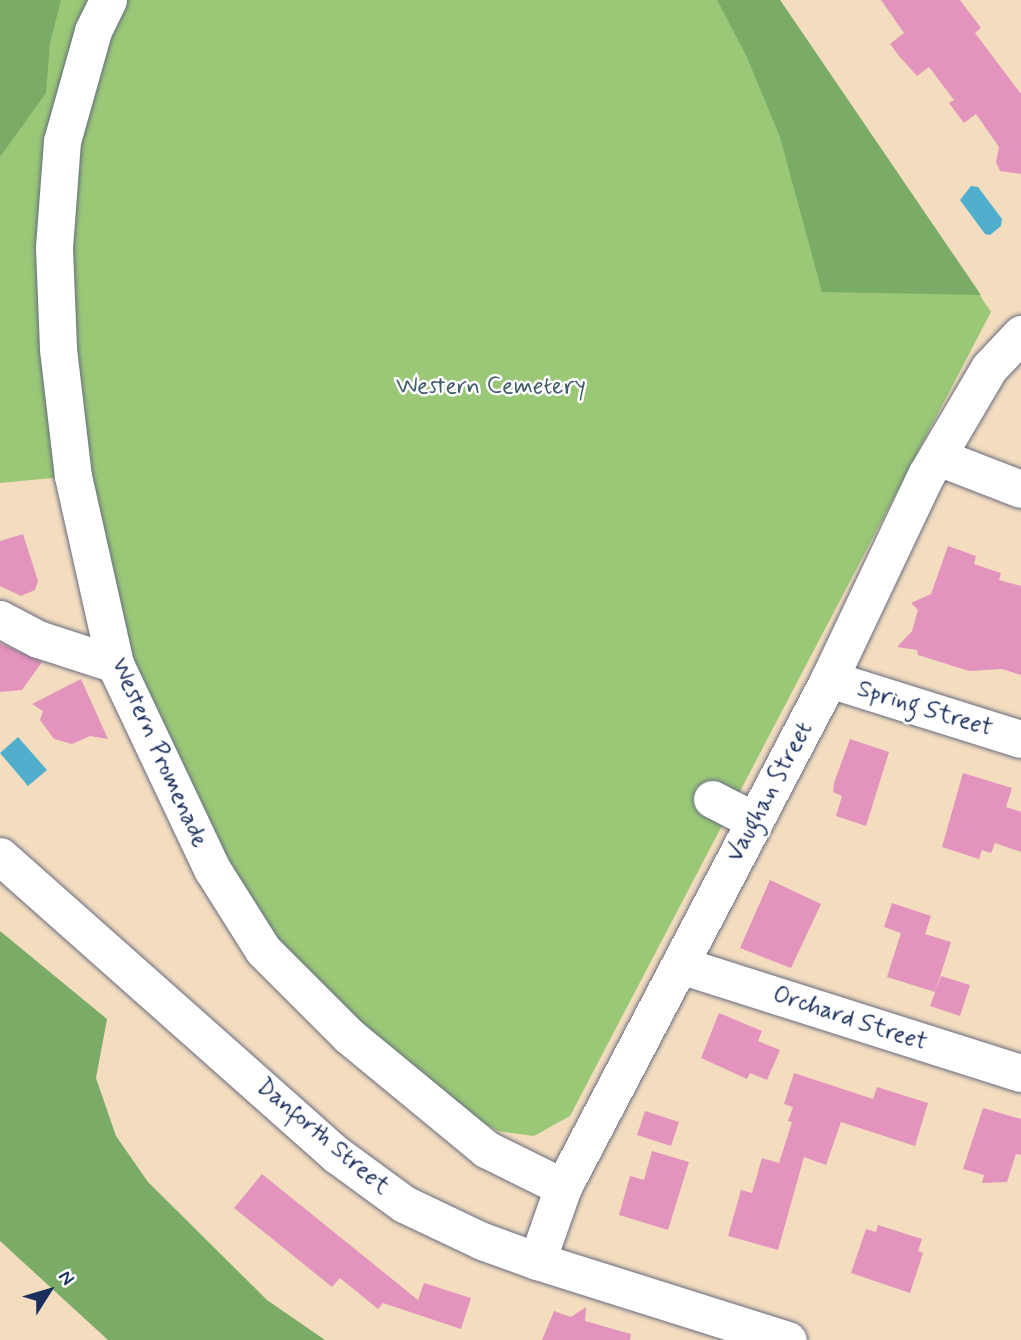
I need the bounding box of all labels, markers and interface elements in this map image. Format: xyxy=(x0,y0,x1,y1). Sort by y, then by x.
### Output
park label: Western Cemetery xyxy=(392,373,590,401)
street label: Western Promenade xyxy=(105,654,213,852)
street label: Spring Street xyxy=(854,675,996,743)
street label: Vaughan Street xyxy=(720,715,820,869)
street label: Orchard Street xyxy=(770,981,930,1057)
street label: Danforth Street xyxy=(250,1073,396,1201)
north arrow xyxy=(14,1256,84,1326)
text: N xyxy=(52,1265,80,1291)

